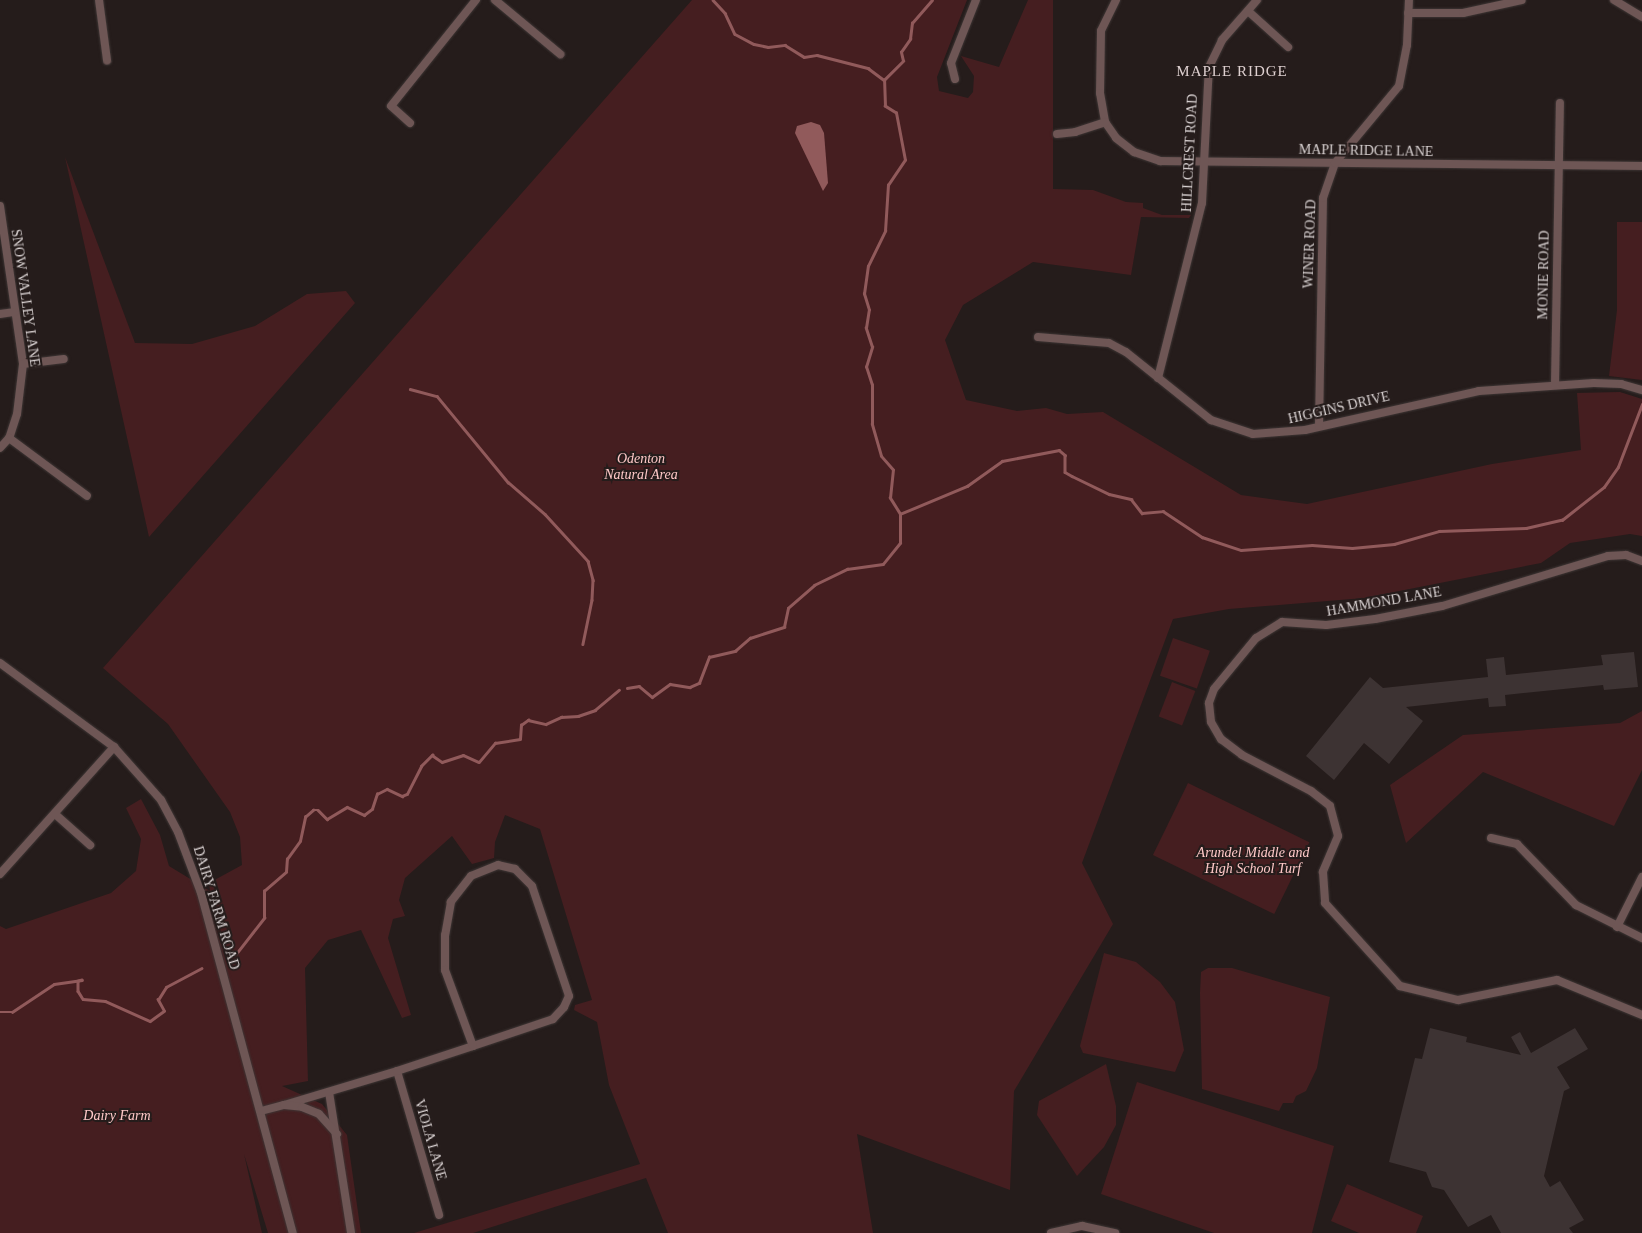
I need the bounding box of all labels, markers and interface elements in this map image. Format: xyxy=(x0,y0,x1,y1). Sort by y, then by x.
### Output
district label: MAPLE RIDGE xyxy=(1175,63,1289,81)
street label: HILLCREST ROAD xyxy=(1179,93,1201,213)
street label: MAPLE RIDGE LANE xyxy=(1299,141,1433,161)
street label: WINER ROAD xyxy=(1300,199,1320,289)
street label: SNOW VALLEY LANE xyxy=(7,228,43,368)
street label: MONIE ROAD xyxy=(1535,230,1553,320)
street label: HIGGINS DRIVE xyxy=(1287,388,1391,428)
park label: Odenton Natural Area xyxy=(604,451,678,484)
street label: HAMMOND LANE xyxy=(1325,584,1443,620)
street label: DAIRY FARM ROAD xyxy=(189,844,243,972)
park label: Arundel Middle and High School Turf xyxy=(1197,845,1309,878)
street label: VIOLA LANE xyxy=(410,1097,450,1183)
park label: Dairy Farm xyxy=(83,1108,151,1124)

